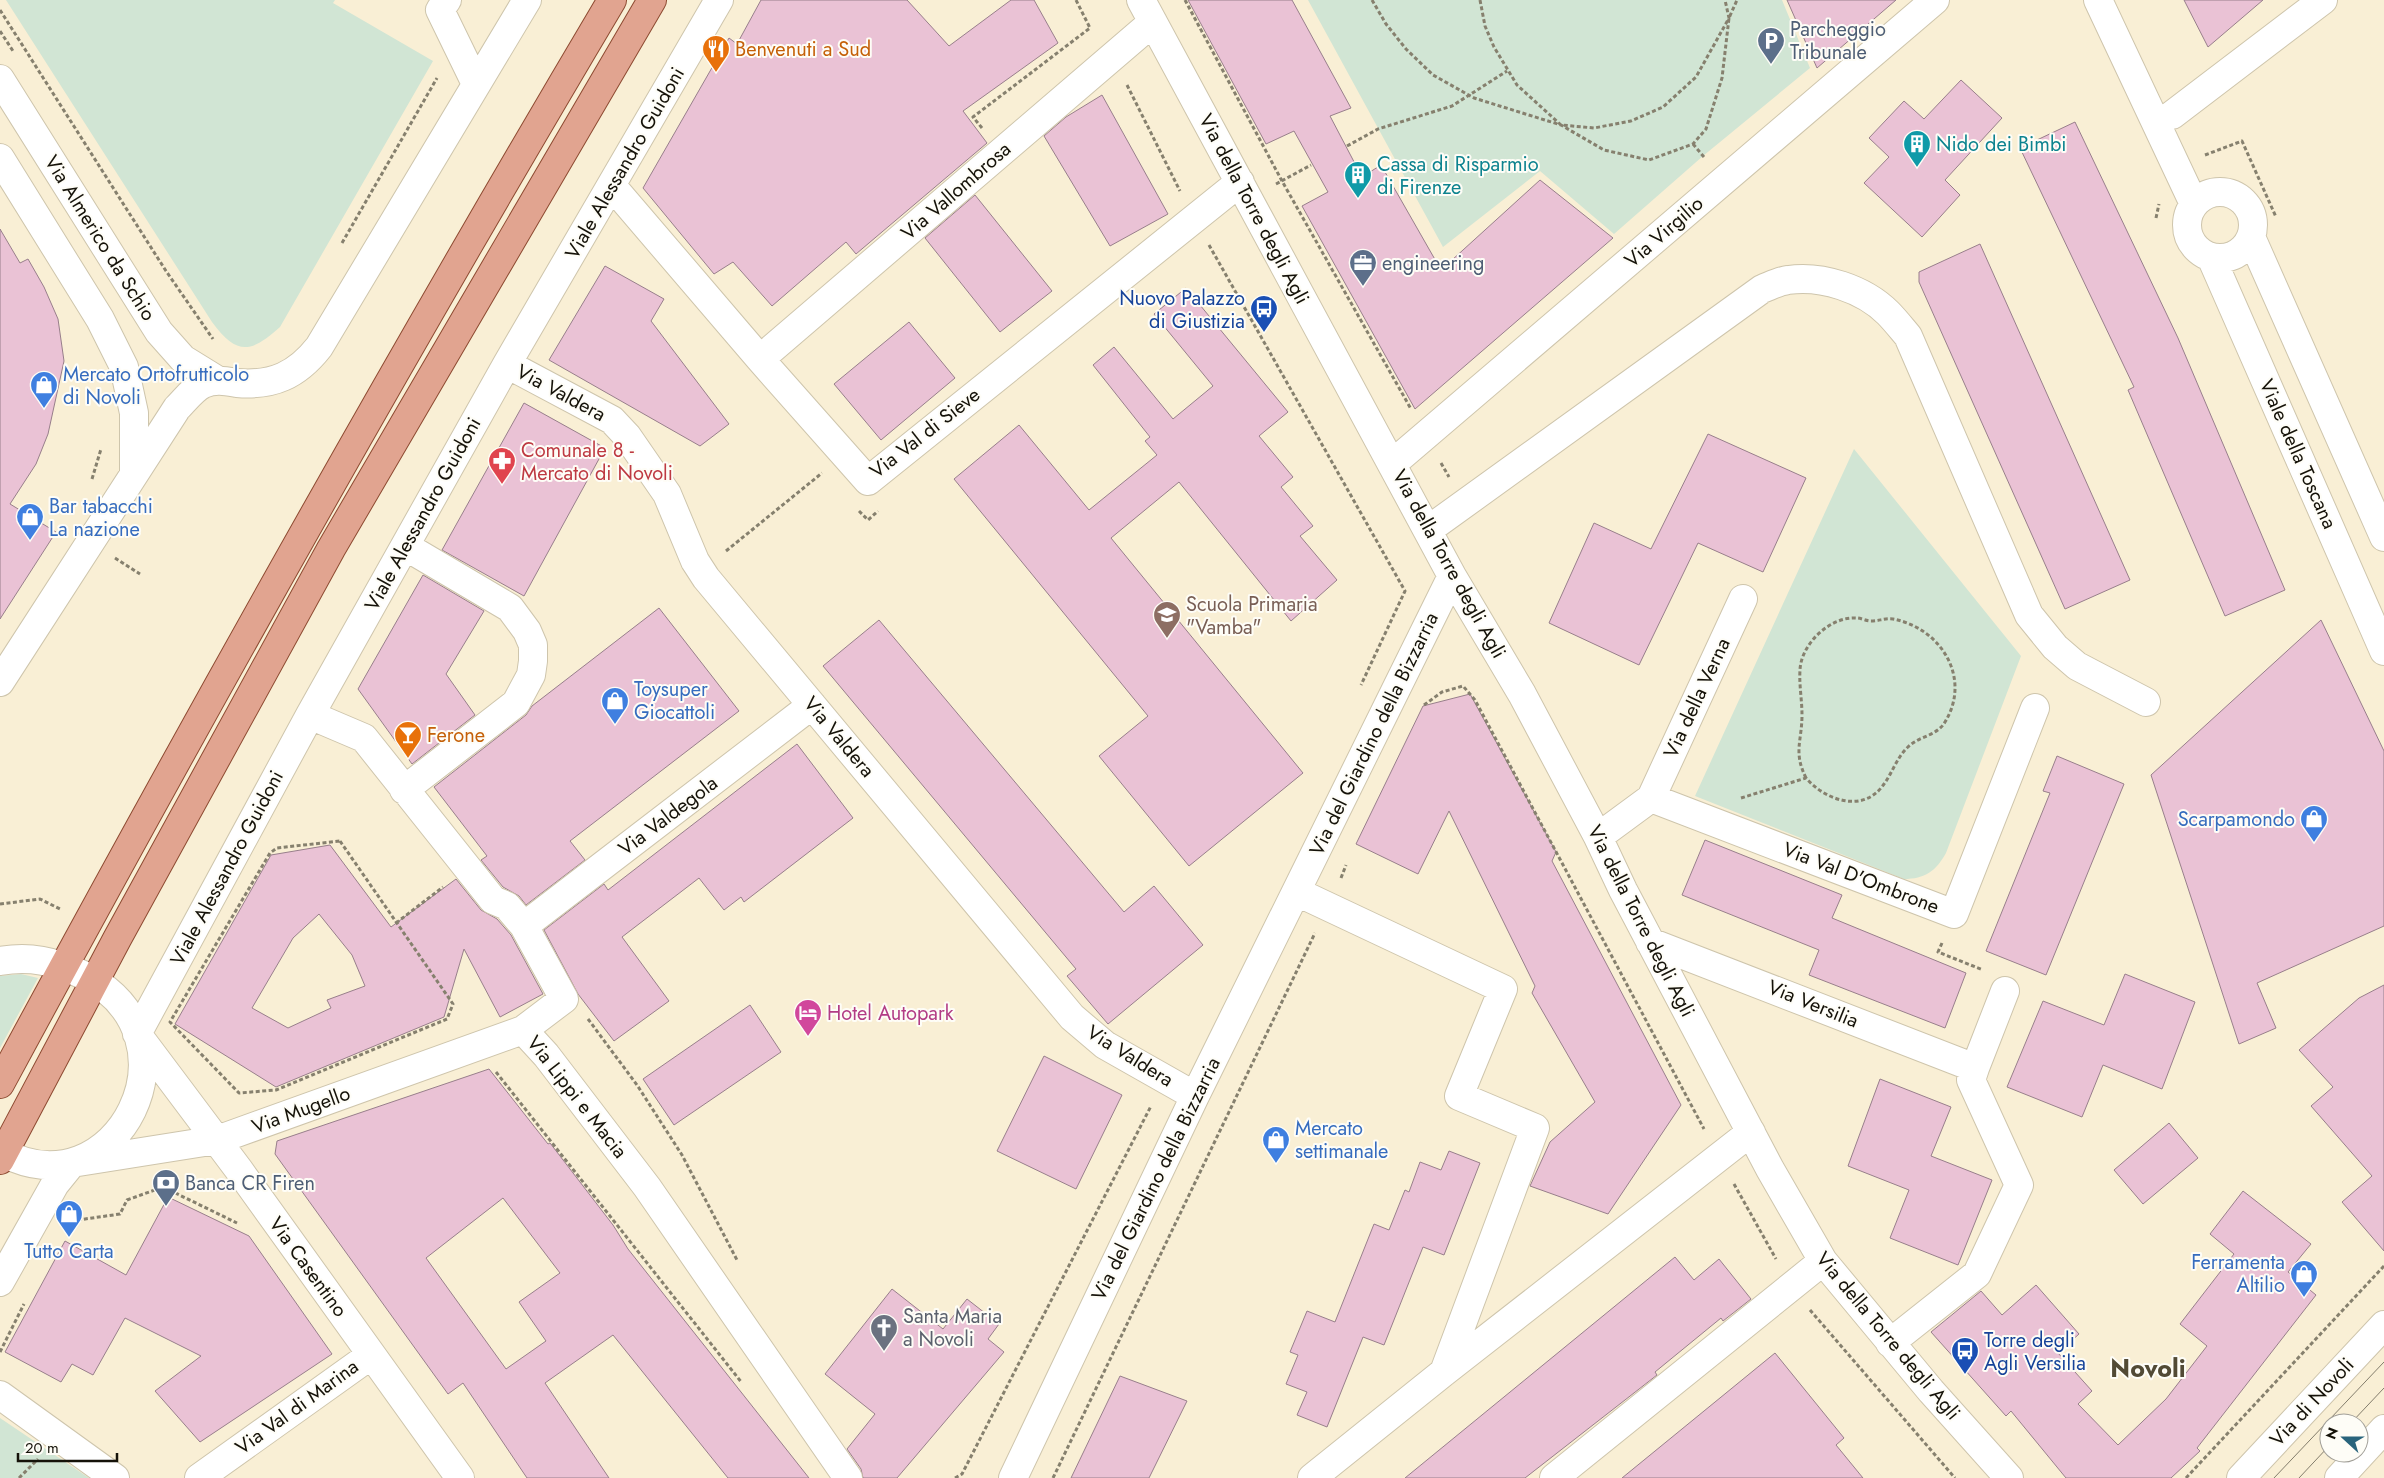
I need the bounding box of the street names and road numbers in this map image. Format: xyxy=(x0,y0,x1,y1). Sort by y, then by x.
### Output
street label: Viale Alessandro Guidoni xyxy=(558,62,692,264)
street label: Via della Torre degli Agli xyxy=(1191,109,1317,309)
street label: Via Vallombrosa xyxy=(895,135,1017,247)
street label: Via Almerico da Schio xyxy=(37,150,163,326)
street label: Via Virgilio xyxy=(1618,189,1710,275)
street label: Via Valdera xyxy=(511,357,611,429)
street label: Viale della Toscana xyxy=(2252,375,2344,533)
street label: Via Val di Sieve xyxy=(864,381,986,485)
street label: Viale Alessandro Guidoni xyxy=(358,412,488,616)
street label: Via della Torre degli Agli xyxy=(1385,464,1513,664)
street label: Via del Giardino della Bizzarria xyxy=(1302,607,1446,861)
street label: Via della Verna xyxy=(1657,633,1737,763)
street label: Via Valdera xyxy=(797,690,881,784)
street label: Viale Alessandro Guidoni xyxy=(163,765,291,971)
street label: Via Valdegola xyxy=(612,769,724,863)
street label: Via della Torre degli Agli xyxy=(1580,820,1702,1022)
street label: Via Val D'Ombrone xyxy=(1779,835,1943,921)
street label: Via Versilia xyxy=(1763,973,1863,1035)
street label: Via Valdera xyxy=(1081,1018,1179,1094)
street label: Via Lippi e Macia xyxy=(520,1029,634,1165)
street label: Via del Giardino della Bizzarria xyxy=(1084,1052,1228,1306)
street label: Via Mugello xyxy=(248,1079,354,1141)
street label: Via Casentino xyxy=(262,1211,354,1323)
street label: Via della Torre degli Agli xyxy=(1809,1246,1967,1426)
street label: Via Val di Marina xyxy=(229,1352,365,1462)
street label: Via di Novoli xyxy=(2265,1353,2359,1451)

